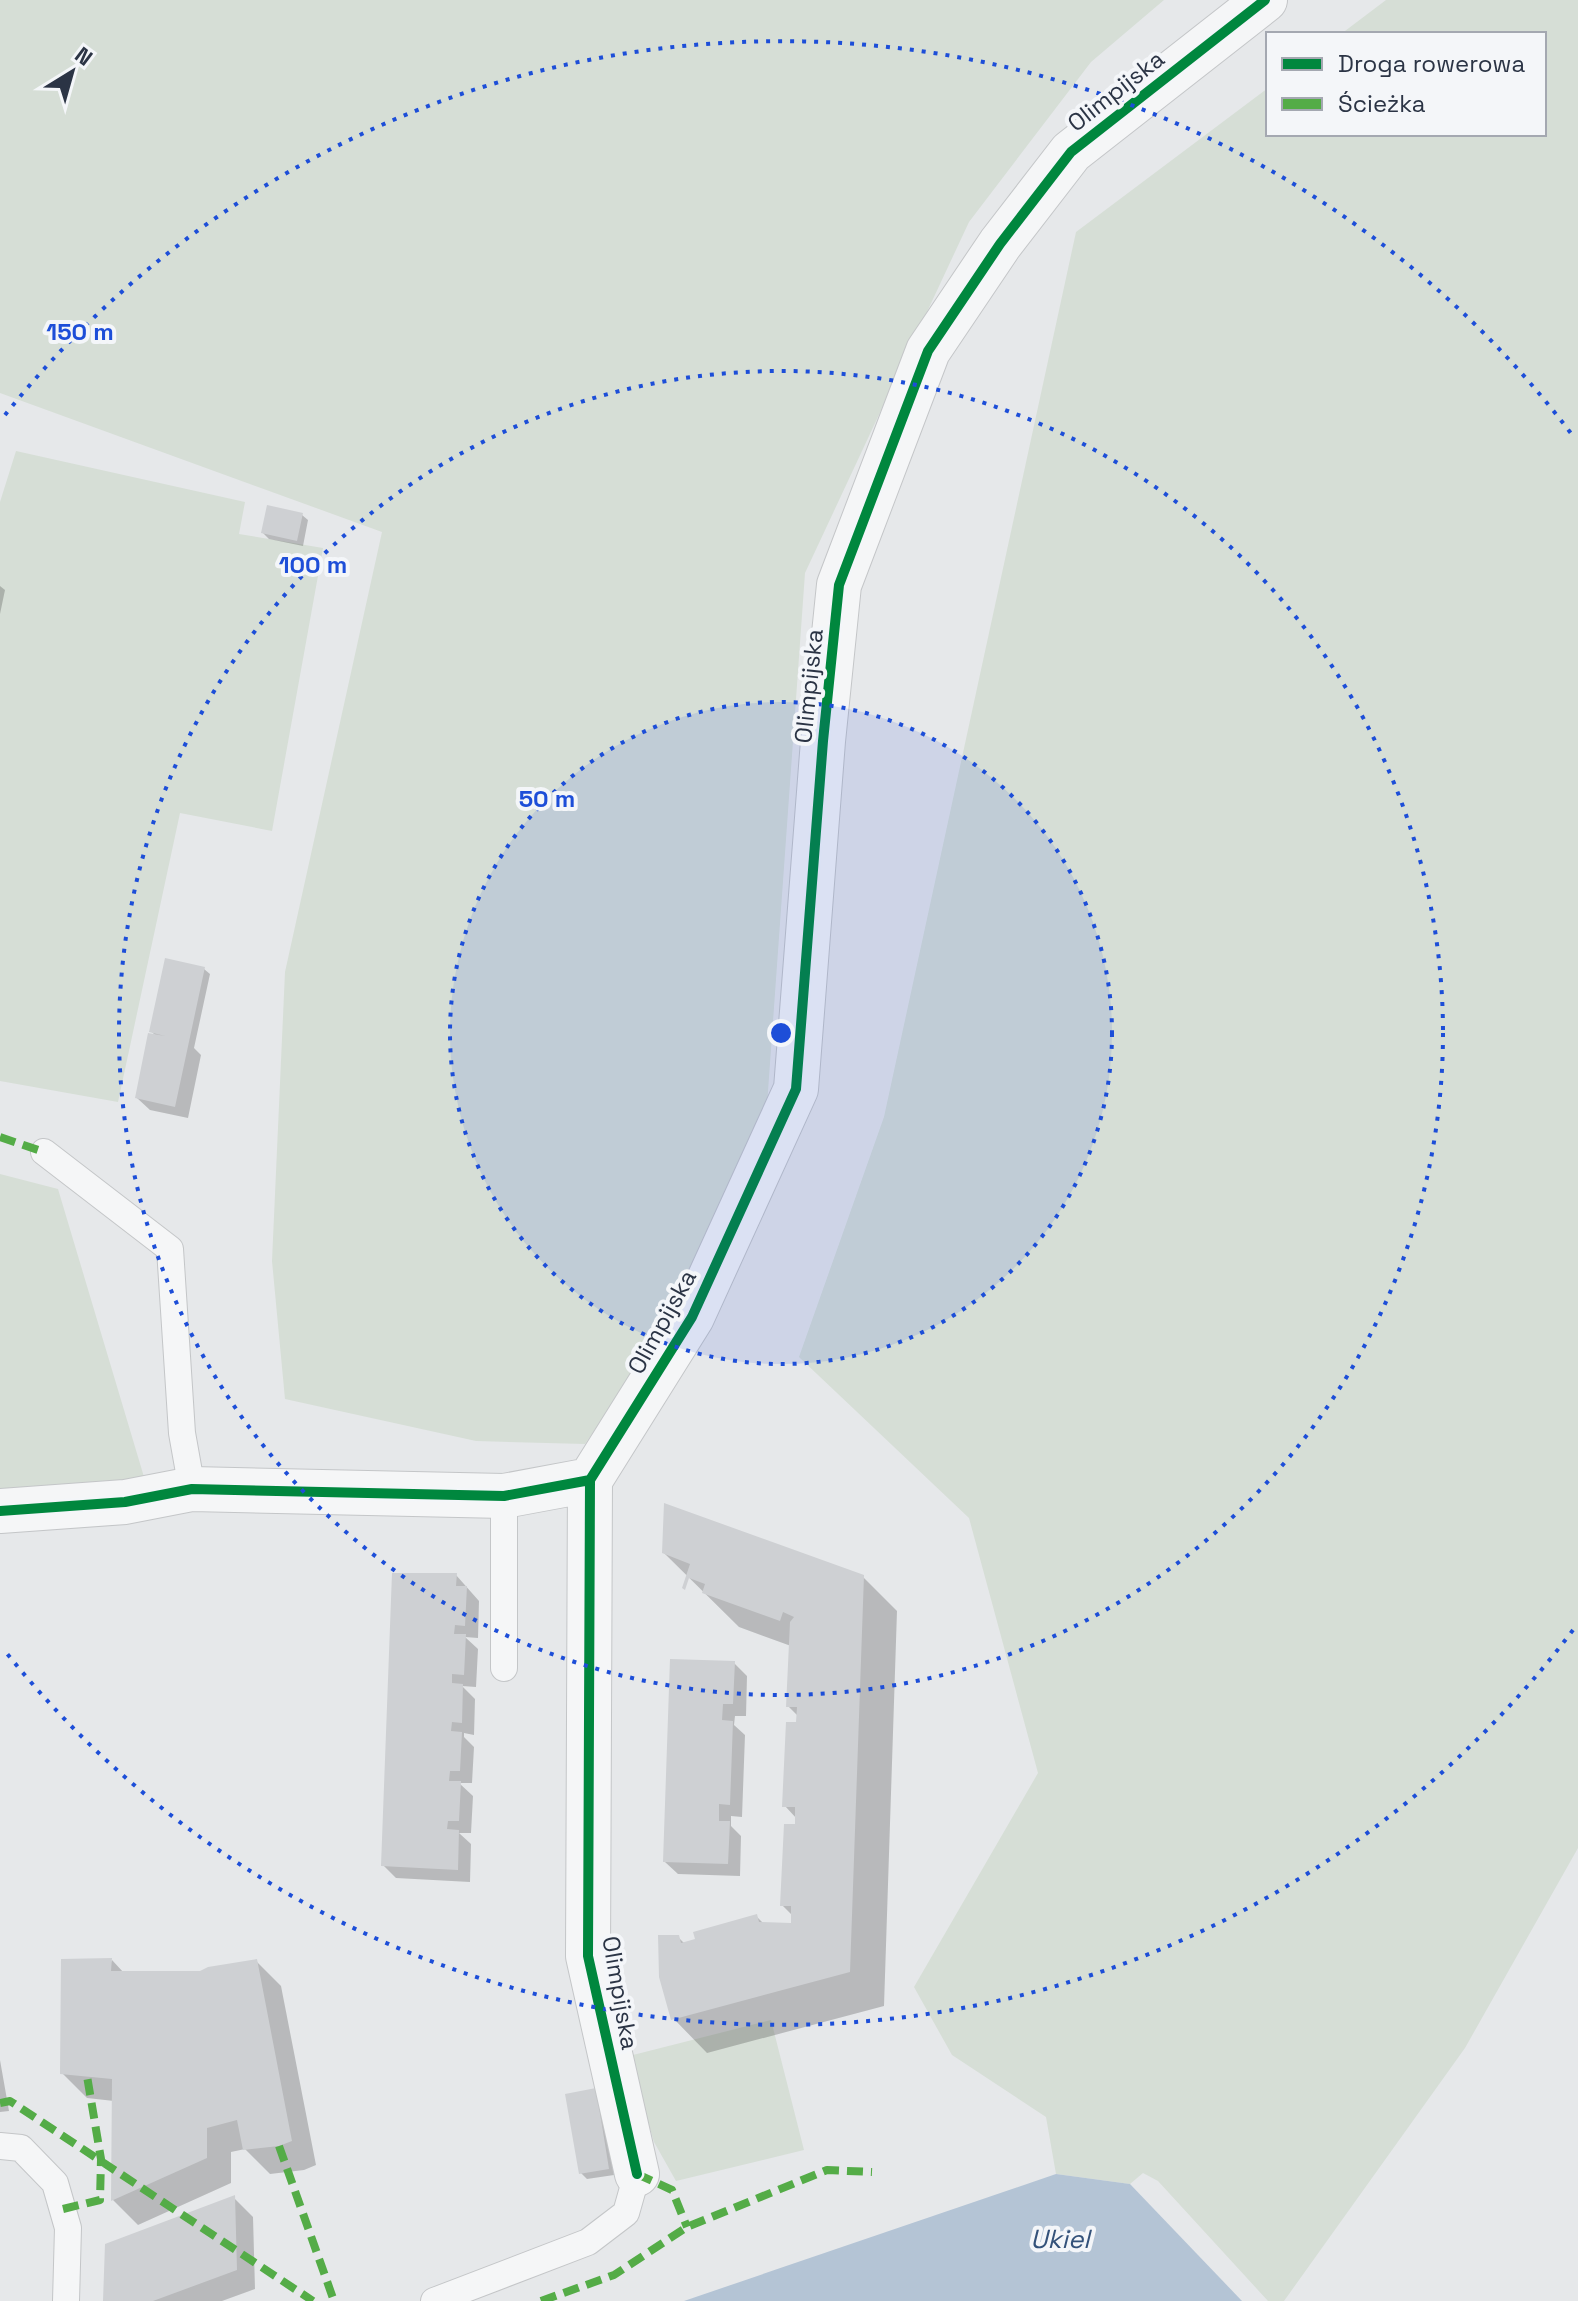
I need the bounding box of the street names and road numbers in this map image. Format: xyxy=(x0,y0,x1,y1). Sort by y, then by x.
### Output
street label: Olimpijska xyxy=(1061,43,1171,138)
street label: Olimpijska xyxy=(787,627,830,745)
street label: Olimpijska xyxy=(620,1264,703,1379)
street label: Olimpijska xyxy=(595,1934,646,2052)

